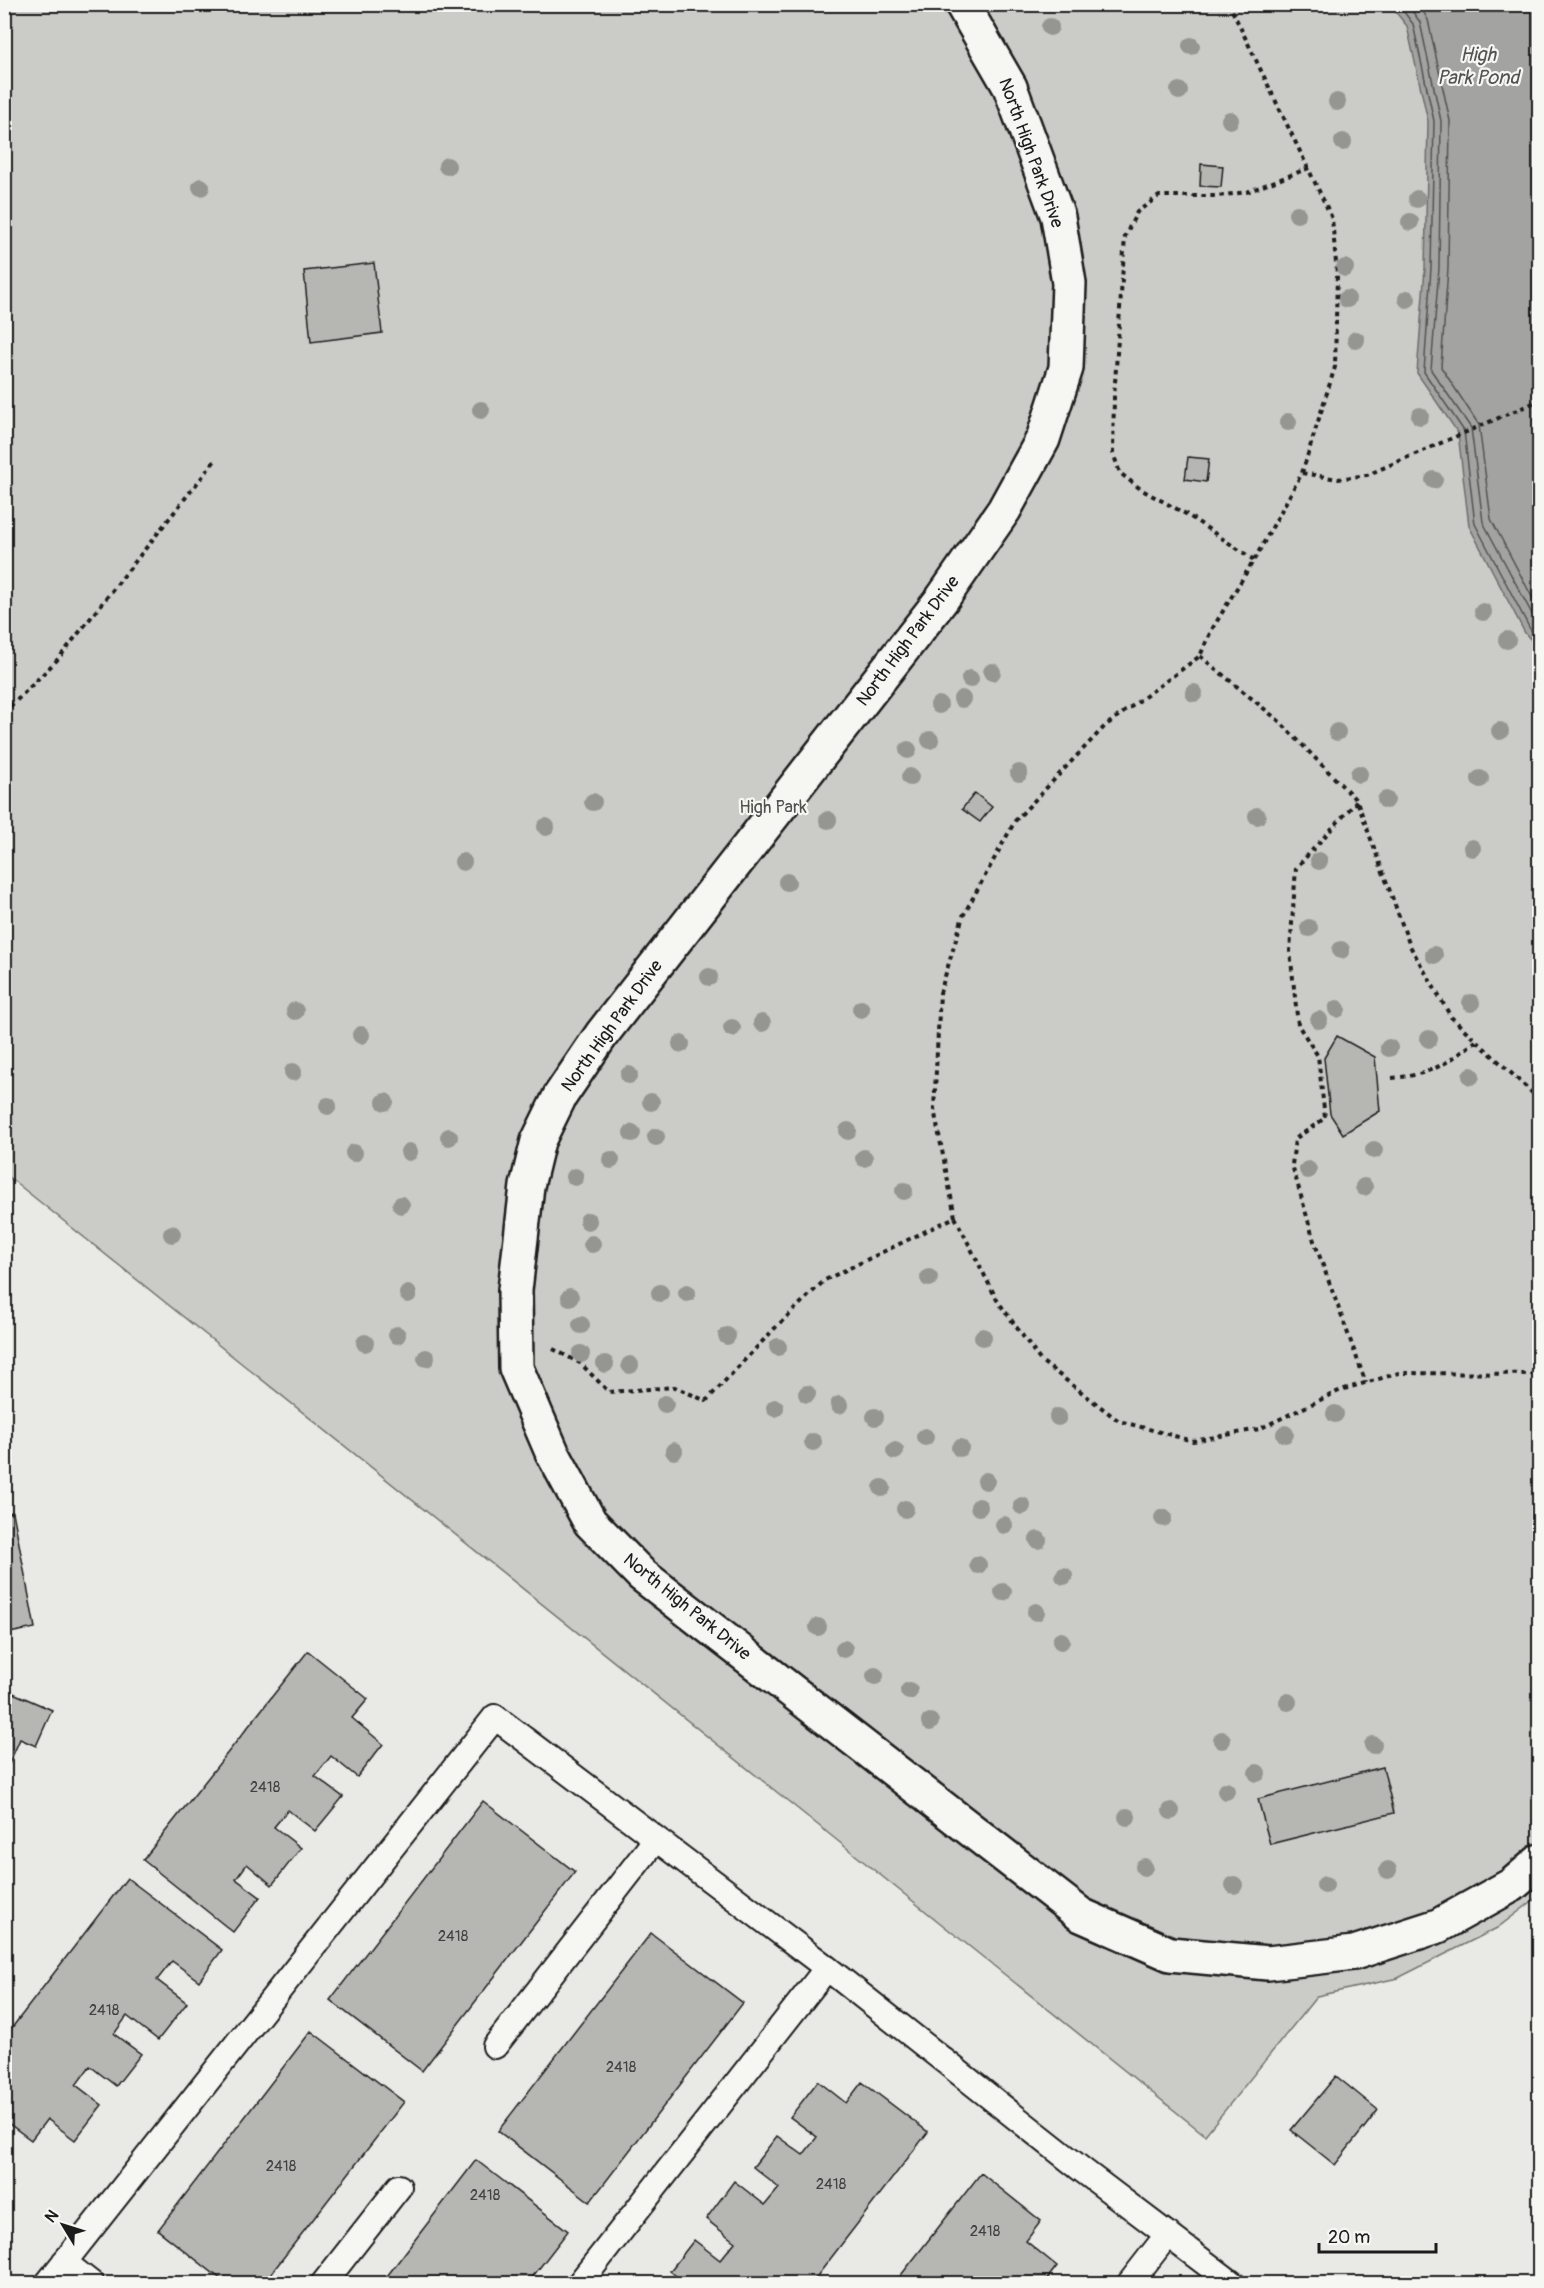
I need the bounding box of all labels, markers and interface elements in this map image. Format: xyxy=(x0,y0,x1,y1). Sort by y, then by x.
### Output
water label: High Park Pond xyxy=(1437,42,1521,90)
street label: North High Park Drive xyxy=(993,75,1069,231)
street label: North High Park Drive xyxy=(851,571,965,711)
park label: High Park xyxy=(739,796,807,819)
street label: North High Park Drive xyxy=(556,955,668,1097)
street label: North High Park Drive xyxy=(618,1548,756,1666)
house number: 2418 xyxy=(250,1778,281,1797)
house number: 2418 xyxy=(438,1927,469,1946)
house number: 2418 xyxy=(89,2001,120,2020)
house number: 2418 xyxy=(606,2058,637,2077)
house number: 2418 xyxy=(266,2157,297,2176)
house number: 2418 xyxy=(816,2175,847,2194)
house number: 2418 xyxy=(470,2186,501,2205)
north arrow xyxy=(33,2195,93,2255)
text: N xyxy=(41,2206,63,2227)
scale bar xyxy=(1319,2216,1436,2254)
house number: 2418 xyxy=(970,2222,1001,2241)
text: 20 m xyxy=(1328,2226,1370,2249)

